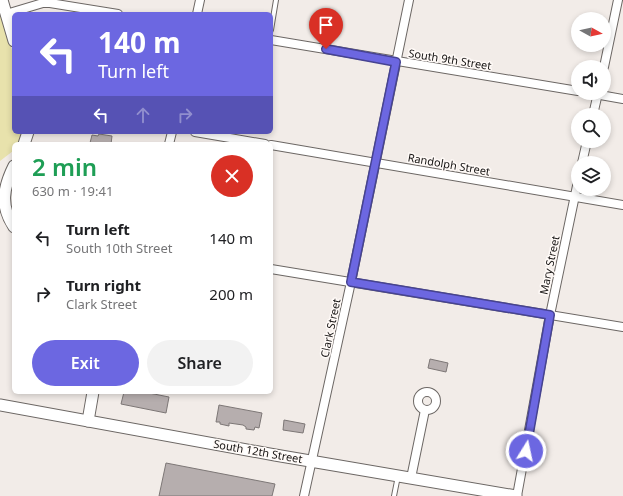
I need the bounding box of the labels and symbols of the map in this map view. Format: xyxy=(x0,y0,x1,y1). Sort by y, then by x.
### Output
pin xyxy=(309,8,343,49)
north arrow xyxy=(571,12,611,52)
street label: South 9th Street xyxy=(407,45,493,73)
street label: Randolph Street xyxy=(407,149,491,179)
street label: Mary Street xyxy=(535,234,563,296)
street label: Clark Street xyxy=(316,297,344,359)
position arrow xyxy=(505,430,547,472)
street label: South 12th Street xyxy=(212,436,304,466)

